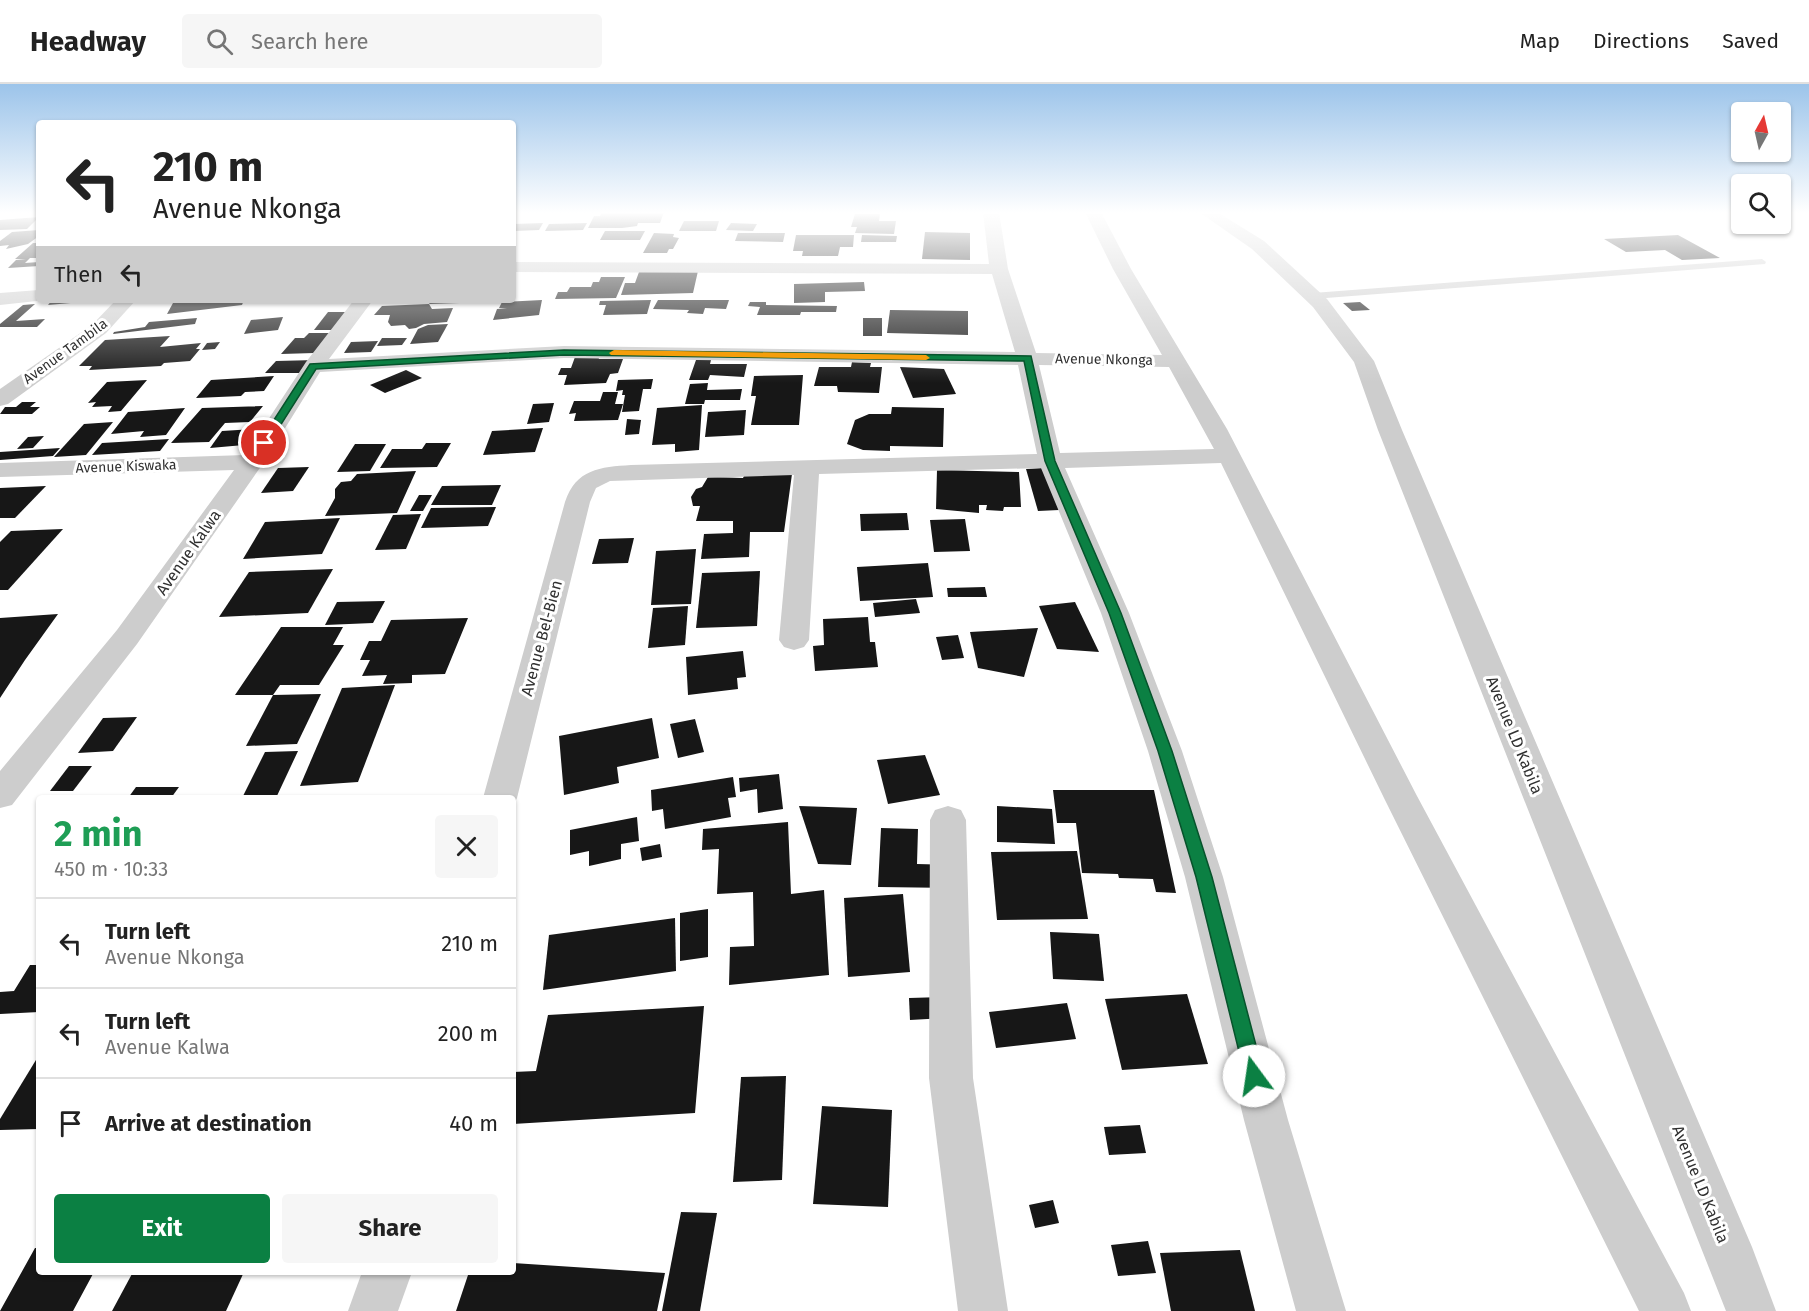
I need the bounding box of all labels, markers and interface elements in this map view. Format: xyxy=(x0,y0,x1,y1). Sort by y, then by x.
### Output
search box xyxy=(182,14,602,68)
text: Headway xyxy=(30,25,146,58)
icon: search xyxy=(203,25,236,58)
text: Search here xyxy=(251,28,369,55)
text: Map xyxy=(1520,28,1560,54)
text: Directions xyxy=(1593,28,1689,54)
text: Saved xyxy=(1722,28,1779,54)
north arrow xyxy=(1731,102,1791,162)
map controls xyxy=(1731,102,1791,234)
text: 210 m xyxy=(153,142,263,192)
icon: left xyxy=(54,144,132,222)
button: search xyxy=(1731,174,1791,234)
text: Avenue Nkonga xyxy=(153,193,342,225)
icon: left xyxy=(115,258,148,291)
text: Then xyxy=(54,261,103,288)
street label: Avenue Tambila xyxy=(20,315,111,388)
street label: Avenue Nkonga xyxy=(1055,350,1153,369)
pin xyxy=(238,417,289,468)
icon: arrive xyxy=(247,426,280,459)
street label: Avenue Kiswaka xyxy=(75,456,177,477)
street label: Avenue Kalwa xyxy=(152,506,225,599)
street label: Avenue Bel-Bien xyxy=(517,578,566,698)
street label: Avenue LD Kabila xyxy=(1482,674,1547,797)
text: 2 min xyxy=(54,812,143,856)
button: close xyxy=(435,815,498,878)
text: 450 m · 10:33 xyxy=(54,857,168,881)
text: Turn left xyxy=(105,918,190,945)
icon: left xyxy=(54,927,87,960)
text: 210 m xyxy=(441,930,498,957)
text: Avenue Nkonga xyxy=(105,945,245,969)
text: Turn left xyxy=(105,1008,190,1035)
icon: left xyxy=(54,1017,87,1050)
text: 200 m xyxy=(438,1020,498,1047)
text: Avenue Kalwa xyxy=(105,1035,230,1059)
position arrow xyxy=(1222,1044,1286,1108)
icon: arrive xyxy=(54,1107,87,1140)
text: Arrive at destination xyxy=(105,1110,312,1137)
text: 40 m xyxy=(449,1110,498,1137)
street label: Avenue LD Kabila xyxy=(1668,1123,1733,1246)
button: Exit xyxy=(54,1194,270,1263)
button: Share xyxy=(282,1194,498,1263)

